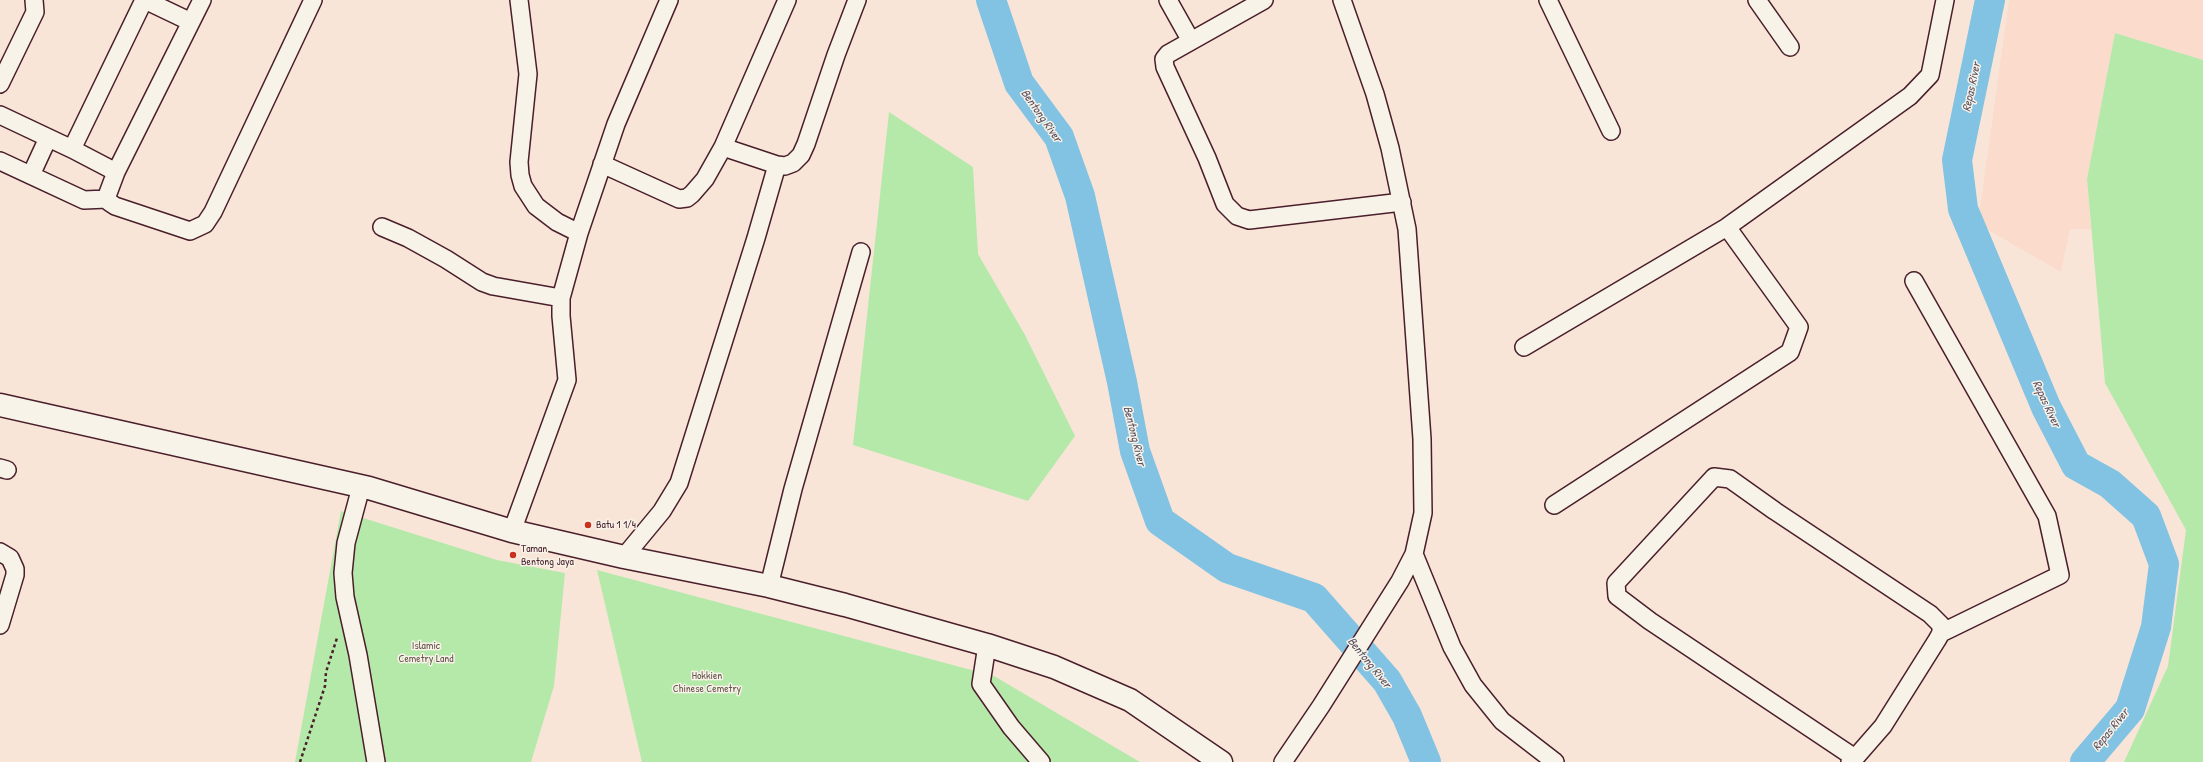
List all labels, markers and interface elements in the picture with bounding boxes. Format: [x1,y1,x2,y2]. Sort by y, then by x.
water label: Repas River [1960,61,1984,113]
water label: Bentong River [1018,87,1064,145]
water label: Repas River [2029,378,2063,430]
water label: Bentong River [1120,405,1148,467]
place label: Batu 1 1/4 [596,518,636,532]
marker: Batu 1 1/4 [583,520,593,530]
place label: Taman Bentong Jaya [521,542,574,568]
marker: Taman Bentong Jaya [508,550,518,560]
water label: Bentong River [1344,635,1394,691]
park label: Islamic Cemetry Land [398,639,454,665]
park label: Hokkien Chinese Cemetry [673,669,741,695]
water label: Repas River [2090,706,2132,754]

